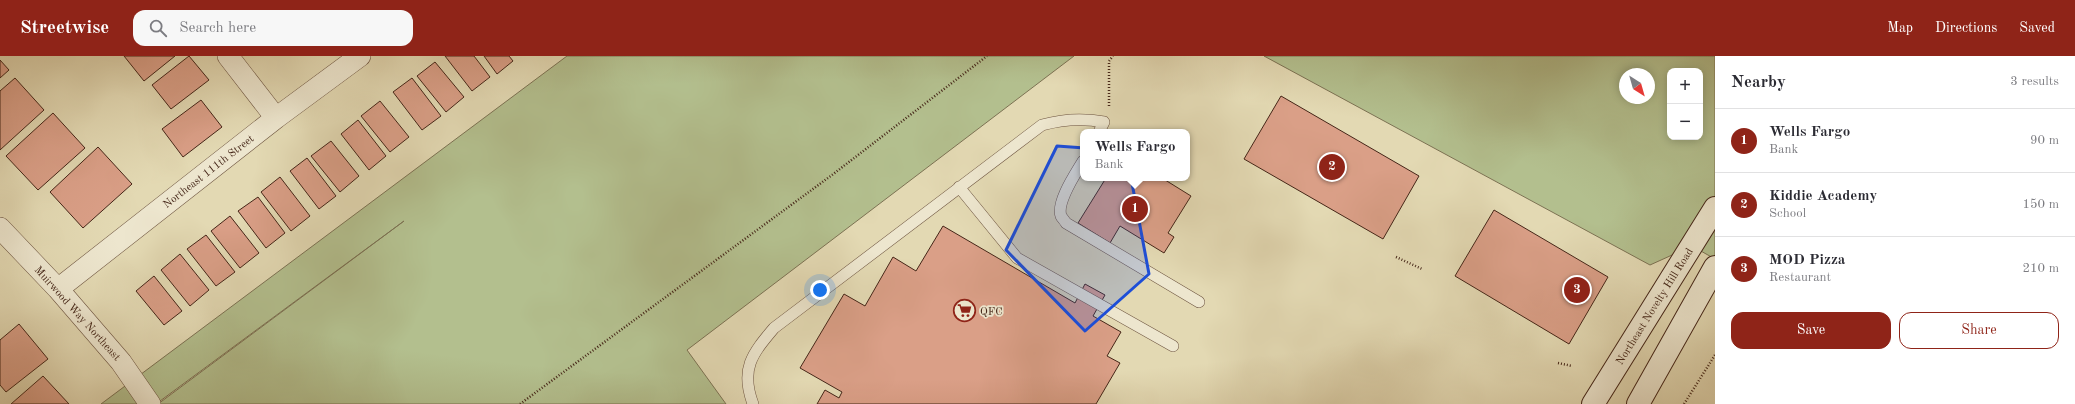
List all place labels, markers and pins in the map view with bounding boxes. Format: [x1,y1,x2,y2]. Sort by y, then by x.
pin: 2 [1319,152,1345,182]
pin: 1 [1122,194,1148,224]
pin: 3 [1564,275,1590,305]
supermarket icon: QFC [952,298,978,324]
place label: QFC [980,307,1003,318]

